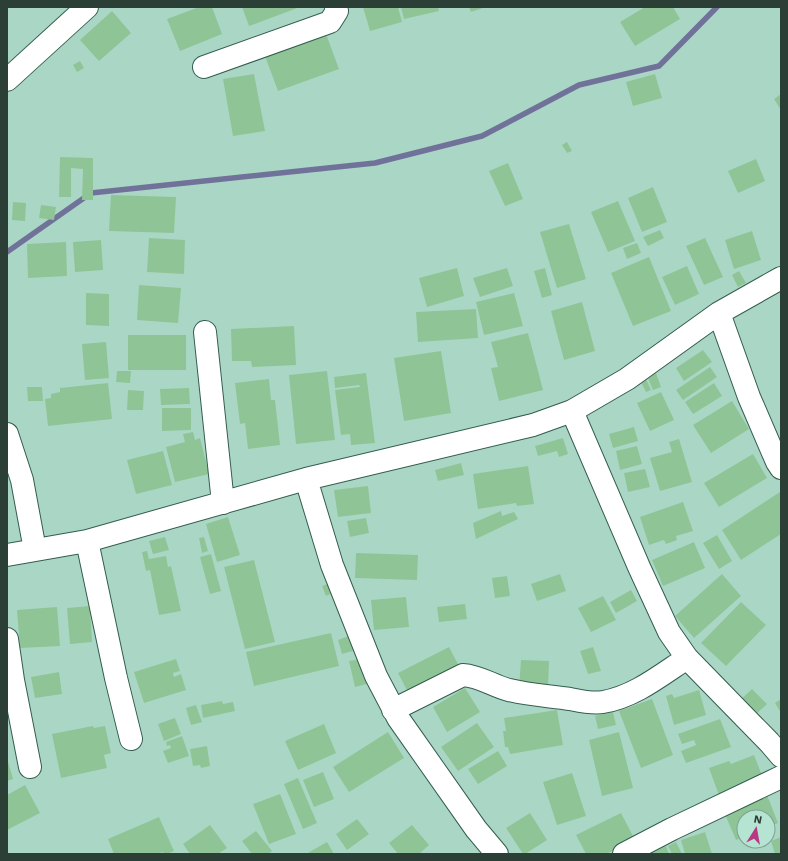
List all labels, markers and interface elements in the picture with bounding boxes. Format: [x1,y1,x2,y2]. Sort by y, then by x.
north arrow [736,809,776,849]
text: N [753,813,763,827]

